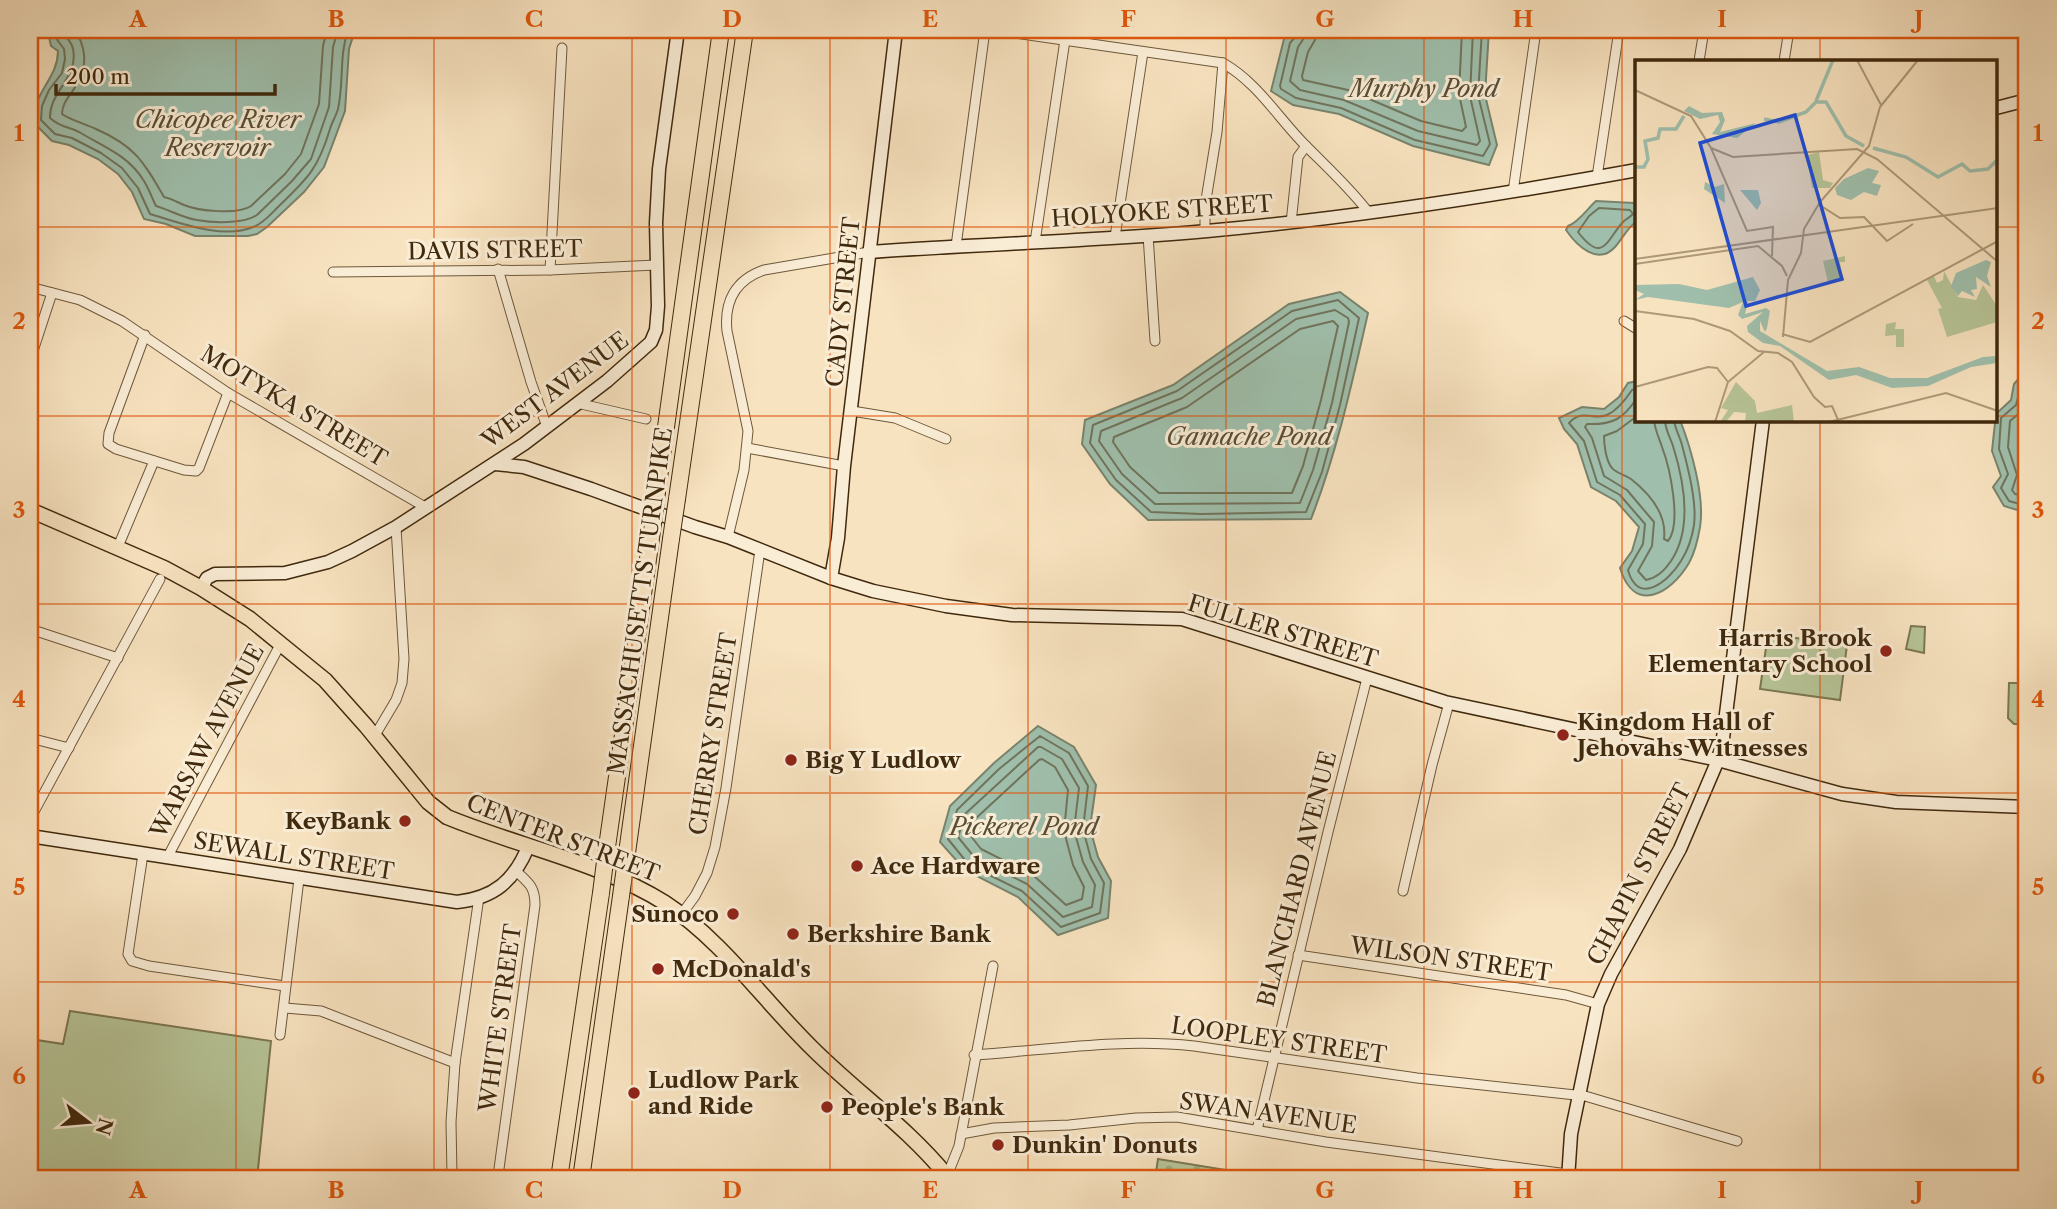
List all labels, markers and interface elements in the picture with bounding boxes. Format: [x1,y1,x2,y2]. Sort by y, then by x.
text: A [128,5,148,33]
text: B [327,5,345,33]
text: C [525,5,543,33]
text: D [722,5,742,33]
text: E [922,5,938,33]
text: F [1120,5,1136,33]
text: G [1315,5,1335,33]
text: H [1513,5,1534,33]
text: I [1717,5,1727,33]
text: J [1910,5,1924,33]
scale bar [56,52,275,96]
inset map [1635,60,1997,422]
text: 200 m [66,64,130,89]
water label: Murphy Pond [1346,74,1501,103]
water label: Chicopee River Reservoir [135,105,303,162]
text: 1 [14,119,25,147]
text: 1 [2033,119,2044,147]
street label: HOLYOKE STREET [1050,189,1275,233]
street label: CADY STREET [820,215,866,388]
street label: DAVIS STREET [407,234,584,266]
text: 2 [12,307,26,335]
text: 2 [2031,307,2045,335]
street label: WEST AVENUE [475,326,634,455]
street label: MOTYKA STREET [196,339,393,473]
water label: Gamache Pond [1166,422,1335,451]
street label: MASSACHUSETTS TURNPIKE [602,426,678,776]
text: 3 [13,496,26,524]
text: 3 [2032,496,2045,524]
street label: FULLER STREET [1185,589,1382,673]
place label: Harris Brook Elementary School [1648,624,1873,678]
street label: CHERRY STREET [683,630,743,837]
street label: WARSAW AVENUE [144,639,270,844]
marker: Harris Brook Elementary School [1878,643,1894,659]
text: 4 [12,685,26,713]
text: 4 [2031,685,2045,713]
place label: Kingdom Hall of Jehovahs Witnesses [1573,708,1808,762]
marker: Kingdom Hall of Jehovahs Witnesses [1555,727,1571,743]
place label: Big Y Ludlow [805,746,962,774]
street label: BLANCHARD AVENUE [1252,748,1342,1010]
marker: Big Y Ludlow [783,752,799,768]
street label: CHAPIN STREET [1581,778,1697,969]
street label: CENTER STREET [463,788,664,888]
place label: KeyBank [285,807,392,835]
water label: Pickerel Pond [948,812,1101,841]
marker: KeyBank [397,813,413,829]
street label: SEWALL STREET [192,826,397,886]
place label: Ace Hardware [870,852,1041,880]
marker: Ace Hardware [849,858,865,874]
text: 5 [13,873,25,901]
text: 5 [2032,873,2044,901]
place label: Sunoco [631,900,719,928]
marker: Sunoco [725,906,741,922]
place label: Berkshire Bank [807,920,992,948]
street label: WHITE STREET [473,921,527,1115]
marker: Berkshire Bank [785,926,801,942]
street label: WILSON STREET [1347,931,1554,987]
place label: McDonald's [672,955,811,983]
marker: McDonald's [650,961,666,977]
street label: LOOPLEY STREET [1169,1011,1389,1069]
text: 6 [12,1062,26,1090]
text: 6 [2031,1062,2045,1090]
place label: Ludlow Park and Ride [648,1066,799,1120]
marker: Ludlow Park and Ride [626,1085,642,1101]
north arrow [52,1086,122,1156]
street label: SWAN AVENUE [1178,1087,1358,1139]
place label: People's Bank [841,1093,1005,1121]
marker: People's Bank [819,1099,835,1115]
text: N [91,1115,117,1138]
place label: Dunkin' Donuts [1012,1131,1198,1159]
marker: Dunkin' Donuts [990,1137,1006,1153]
text: A [128,1176,148,1204]
text: B [327,1176,345,1204]
text: C [525,1176,543,1204]
text: D [722,1176,742,1204]
text: E [922,1176,938,1204]
text: F [1120,1176,1136,1204]
text: G [1315,1176,1335,1204]
text: H [1513,1176,1534,1204]
text: I [1717,1176,1727,1204]
text: J [1910,1176,1924,1204]

